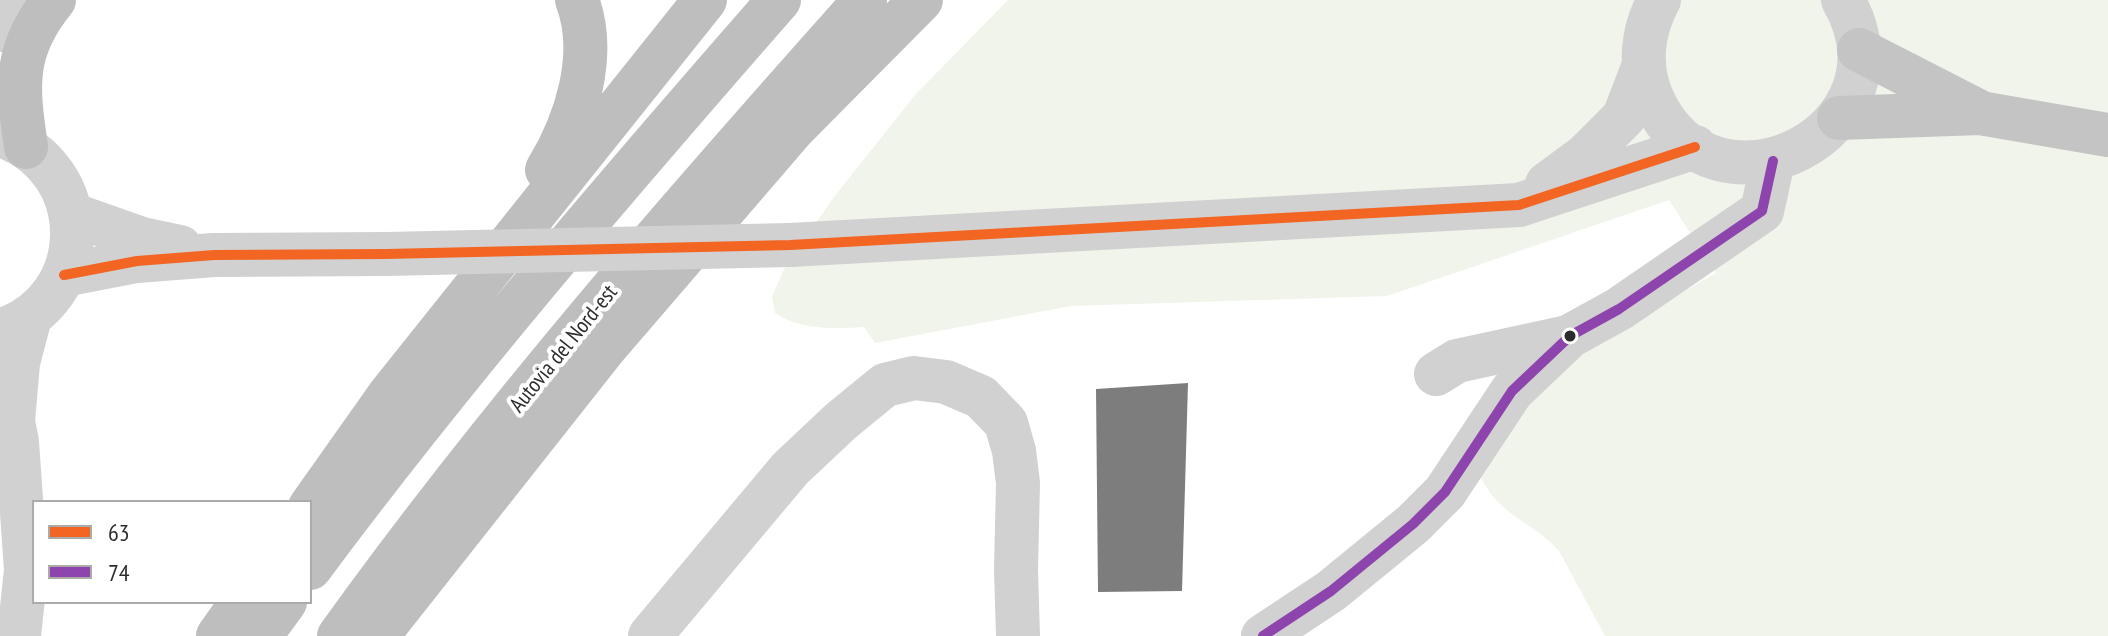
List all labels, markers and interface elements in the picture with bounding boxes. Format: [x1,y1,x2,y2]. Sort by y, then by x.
street label: Autovia del Nord-est [505,280,623,418]
unlabelled marker [1562,328,1578,344]
legend [32,500,312,604]
text: 63 [108,517,130,548]
text: 74 [108,557,130,588]

